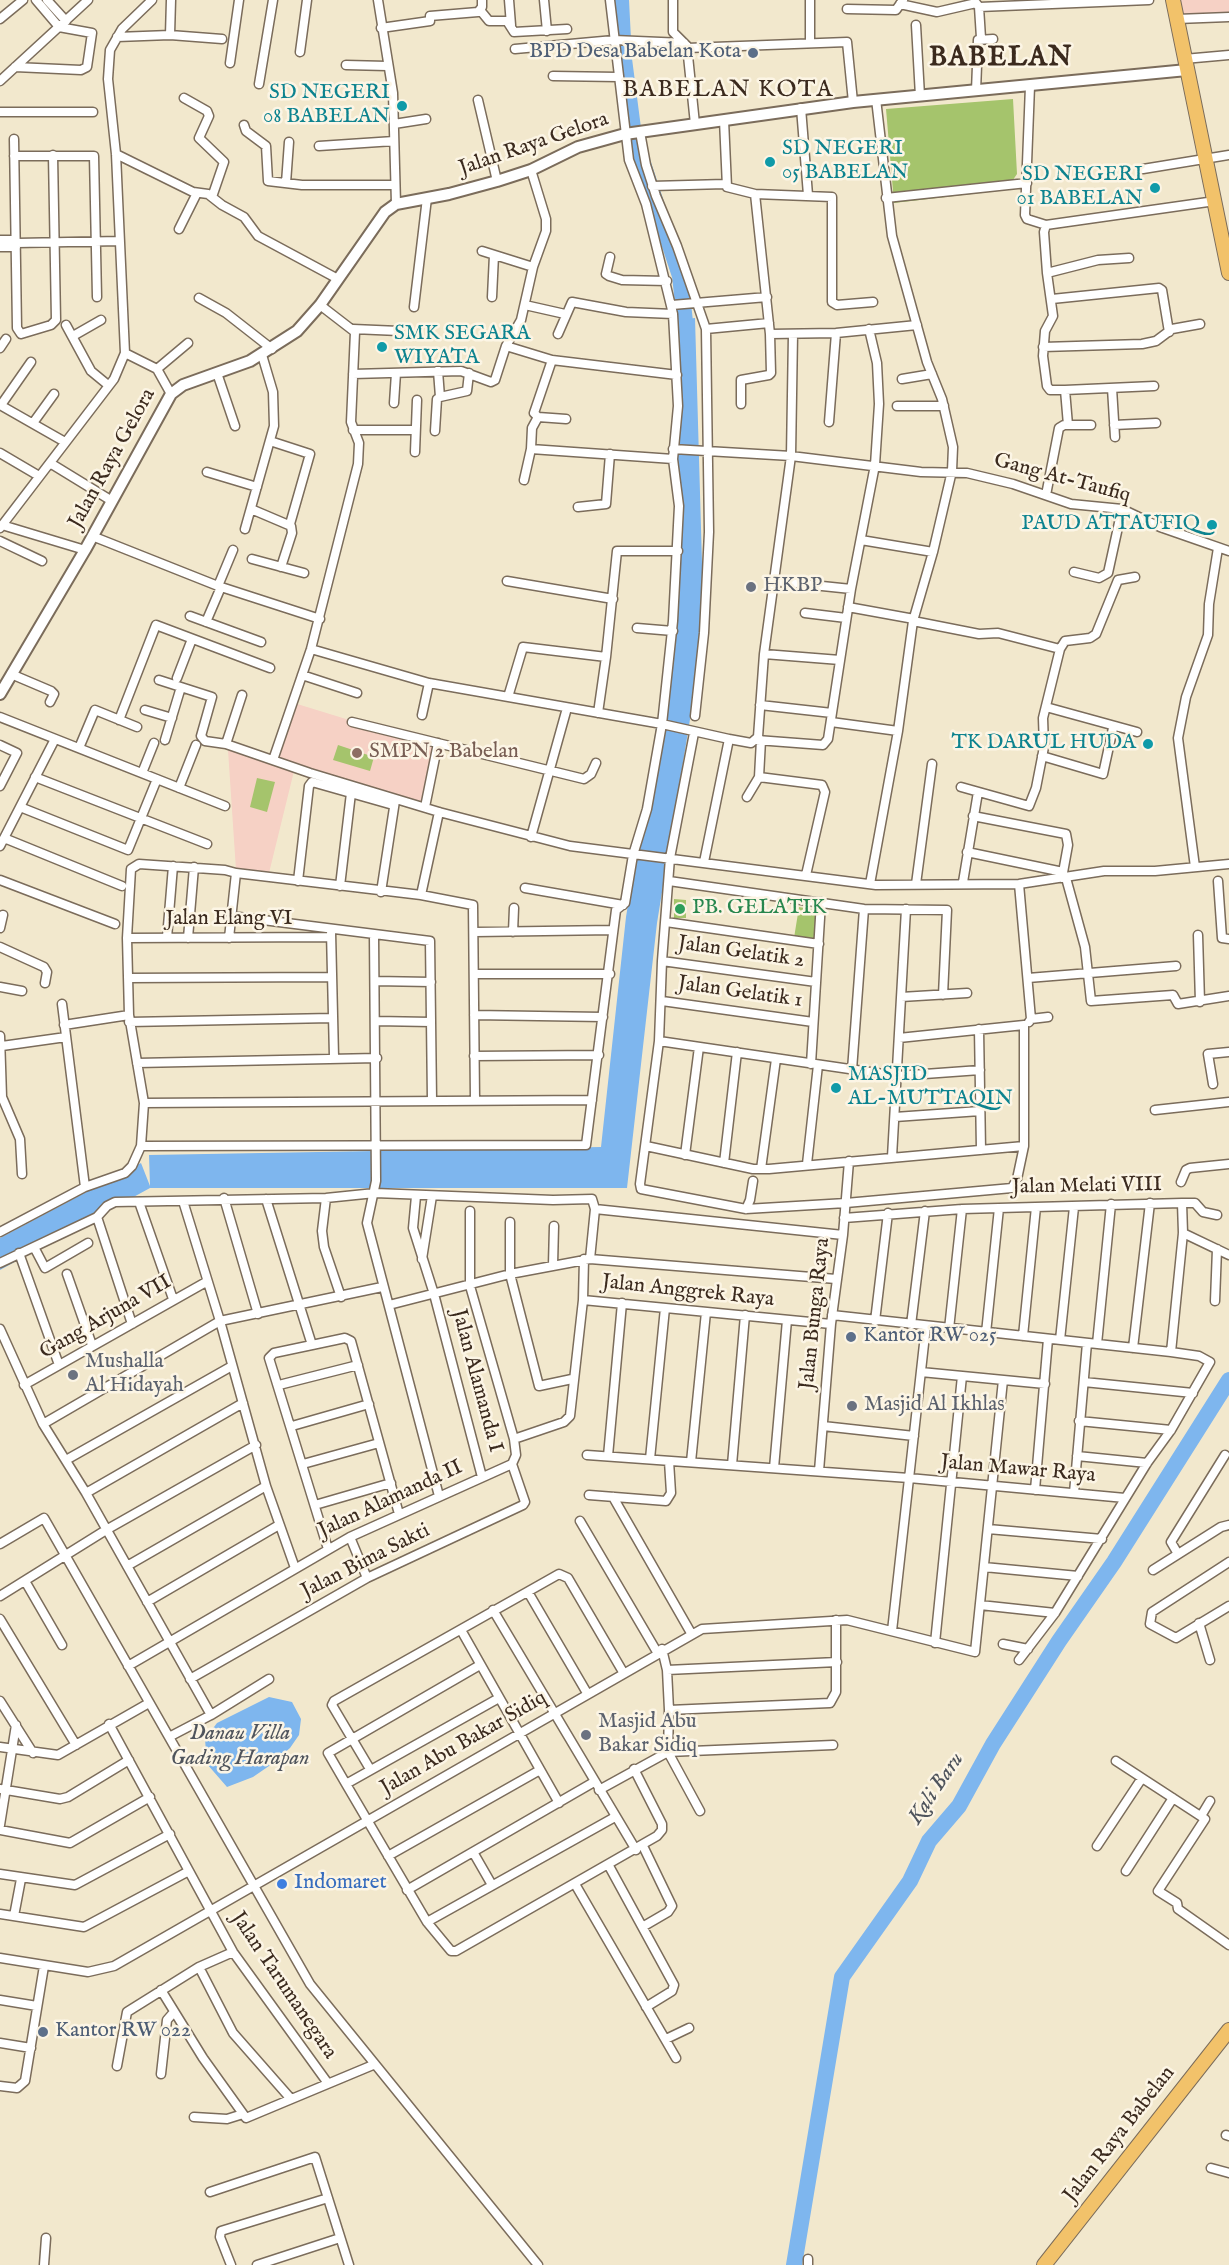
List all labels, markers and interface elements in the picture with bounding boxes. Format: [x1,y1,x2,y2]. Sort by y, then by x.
place label: BPD Desa Babelan Kota [529,40,741,66]
district label: BABELAN [929,43,1073,75]
marker: BPD Desa Babelan Kota [746,46,760,60]
district label: BABELAN KOTA [622,77,834,105]
place label: SD NEGERI 08 BABELAN [263,81,390,131]
marker: SD NEGERI 08 BABELAN [395,99,409,113]
street label: Jalan Raya Gelora [456,108,612,182]
place label: SD NEGERI 05 BABELAN [782,137,908,187]
marker: SD NEGERI 05 BABELAN [763,155,777,169]
place label: SD NEGERI 01 BABELAN [1017,163,1143,213]
marker: SD NEGERI 01 BABELAN [1148,181,1162,195]
place label: SMK SEGARA WIYATA [394,322,530,372]
marker: SMK SEGARA WIYATA [375,340,389,354]
street label: Jalan Raya Gelora [64,385,162,533]
street label: Gang At-Taufiq [991,449,1133,509]
place label: PAUD ATTAUFIQ [1021,512,1200,538]
marker: PAUD ATTAUFIQ [1205,518,1219,532]
place label: HKBP [763,574,822,600]
marker: HKBP [744,580,758,594]
place label: TK DARUL HUDA [951,731,1136,757]
marker: TK DARUL HUDA [1141,737,1155,751]
place label: SMPN 2 Babelan [369,740,519,766]
marker: SMPN 2 Babelan [350,746,364,760]
place label: PB. GELATIK [692,896,826,922]
marker: PB. GELATIK [673,902,687,916]
street label: Jalan Elang VI [166,907,292,933]
street label: Jalan Gelatik 2 [676,932,806,974]
street label: Jalan Gelatik 1 [676,972,804,1014]
place label: MASJID AL-MUTTAQIN [848,1063,1013,1113]
marker: MASJID AL-MUTTAQIN [829,1081,843,1095]
street label: Jalan Melati VIII [1012,1173,1162,1201]
street label: Jalan Bunga Raya [795,1237,837,1391]
street label: Gang Arjuna VII [36,1270,176,1366]
street label: Jalan Anggrek Raya [601,1270,775,1314]
street label: Jalan Alamanda I [445,1307,507,1455]
place label: Kantor RW 025 [863,1324,997,1350]
marker: Kantor RW 025 [844,1330,858,1344]
place label: Mushalla Al Hidayah [85,1350,184,1400]
marker: Mushalla Al Hidayah [66,1368,80,1382]
place label: Masjid Al Ikhlas [864,1393,1005,1419]
marker: Masjid Al Ikhlas [845,1399,859,1413]
street label: Jalan Mawar Raya [940,1451,1096,1489]
street label: Jalan Alamanda II [315,1456,467,1544]
street label: Jalan Bima Sakti [297,1519,435,1605]
street label: Jalan Abu Bakar Sidiq [376,1686,552,1802]
place label: Masjid Abu Bakar Sidiq [598,1710,697,1760]
water label: Danau Villa Gading Harapan [170,1721,310,1772]
marker: Masjid Abu Bakar Sidiq [579,1728,593,1742]
water label: Kali Baru [903,1748,971,1830]
place label: Indomaret [294,1871,387,1897]
marker: Indomaret [275,1877,289,1891]
street label: Jalan Tarumanegara [224,1907,342,2065]
place label: Kantor RW 022 [55,2019,191,2045]
marker: Kantor RW 022 [36,2025,50,2039]
street label: Jalan Raya Babelan [1059,2062,1181,2208]

